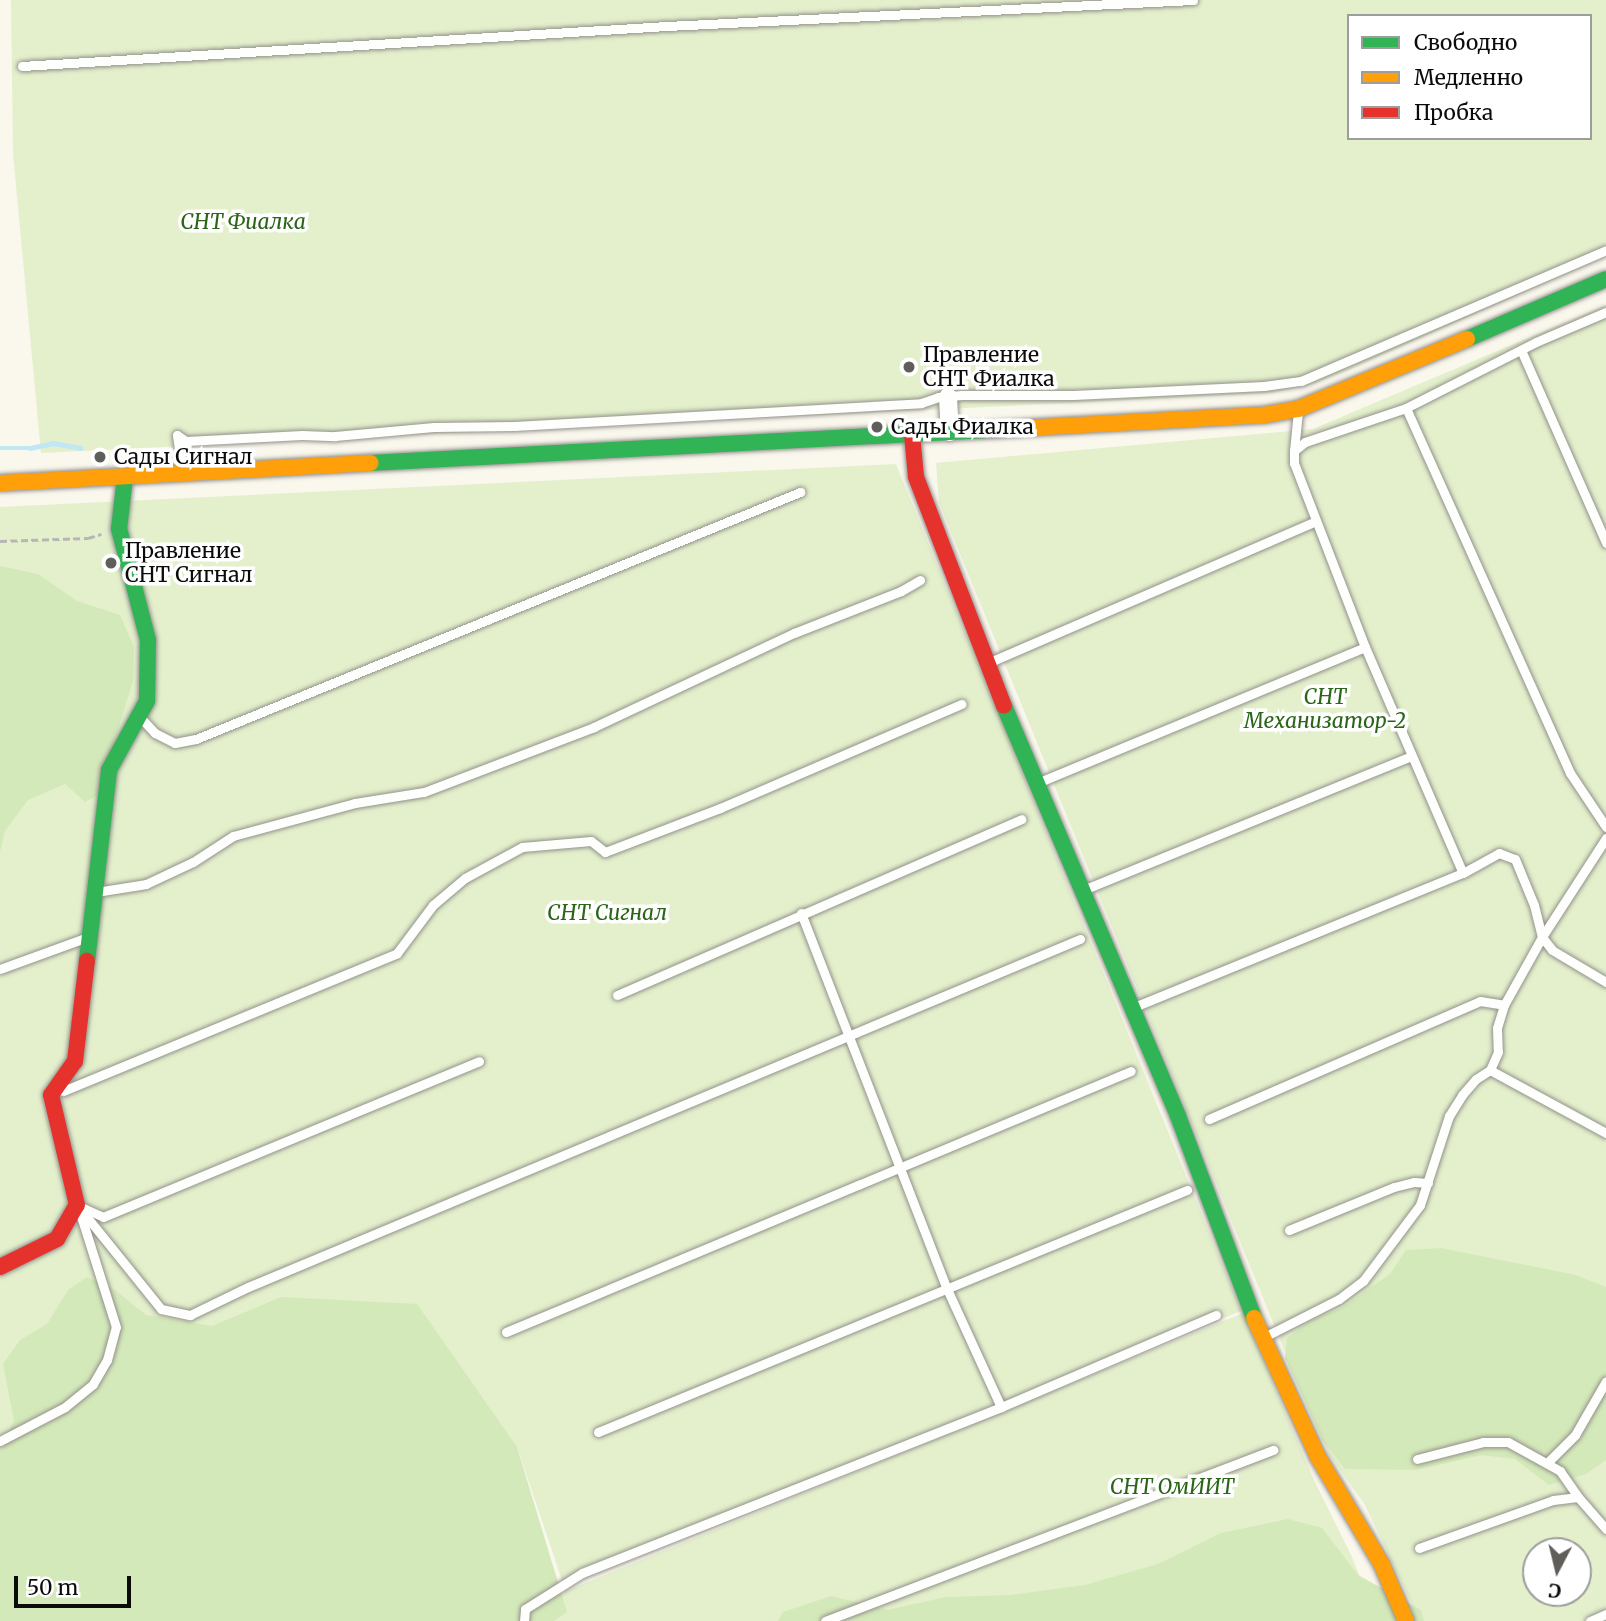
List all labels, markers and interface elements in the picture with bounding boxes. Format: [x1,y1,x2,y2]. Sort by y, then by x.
legend [1347,14,1592,140]
text: Свободно [1414,29,1517,56]
text: Медленно [1414,64,1523,91]
text: Пробка [1414,99,1493,126]
park label: СНТ Фиалка [180,209,306,235]
place label: Правление СНТ Фиалка [923,342,1055,392]
marker: Правление СНТ Фиалка [901,359,917,375]
place label: Сады Фиалка [891,414,1034,440]
marker: Сады Фиалка [869,419,885,435]
place label: Сады Сигнал [114,444,252,470]
marker: Сады Сигнал [92,449,108,465]
place label: Правление СНТ Сигнал [125,538,252,588]
marker: Правление СНТ Сигнал [103,555,119,571]
park label: СНТ Механизатор-2 [1244,684,1406,734]
park label: СНТ Сигнал [547,900,667,926]
park label: СНТ ОмИИТ [1110,1474,1234,1500]
north arrow [1522,1537,1592,1607]
scale bar [18,1562,135,1606]
text: 50 m [27,1574,78,1601]
text: С [1547,1578,1562,1604]

